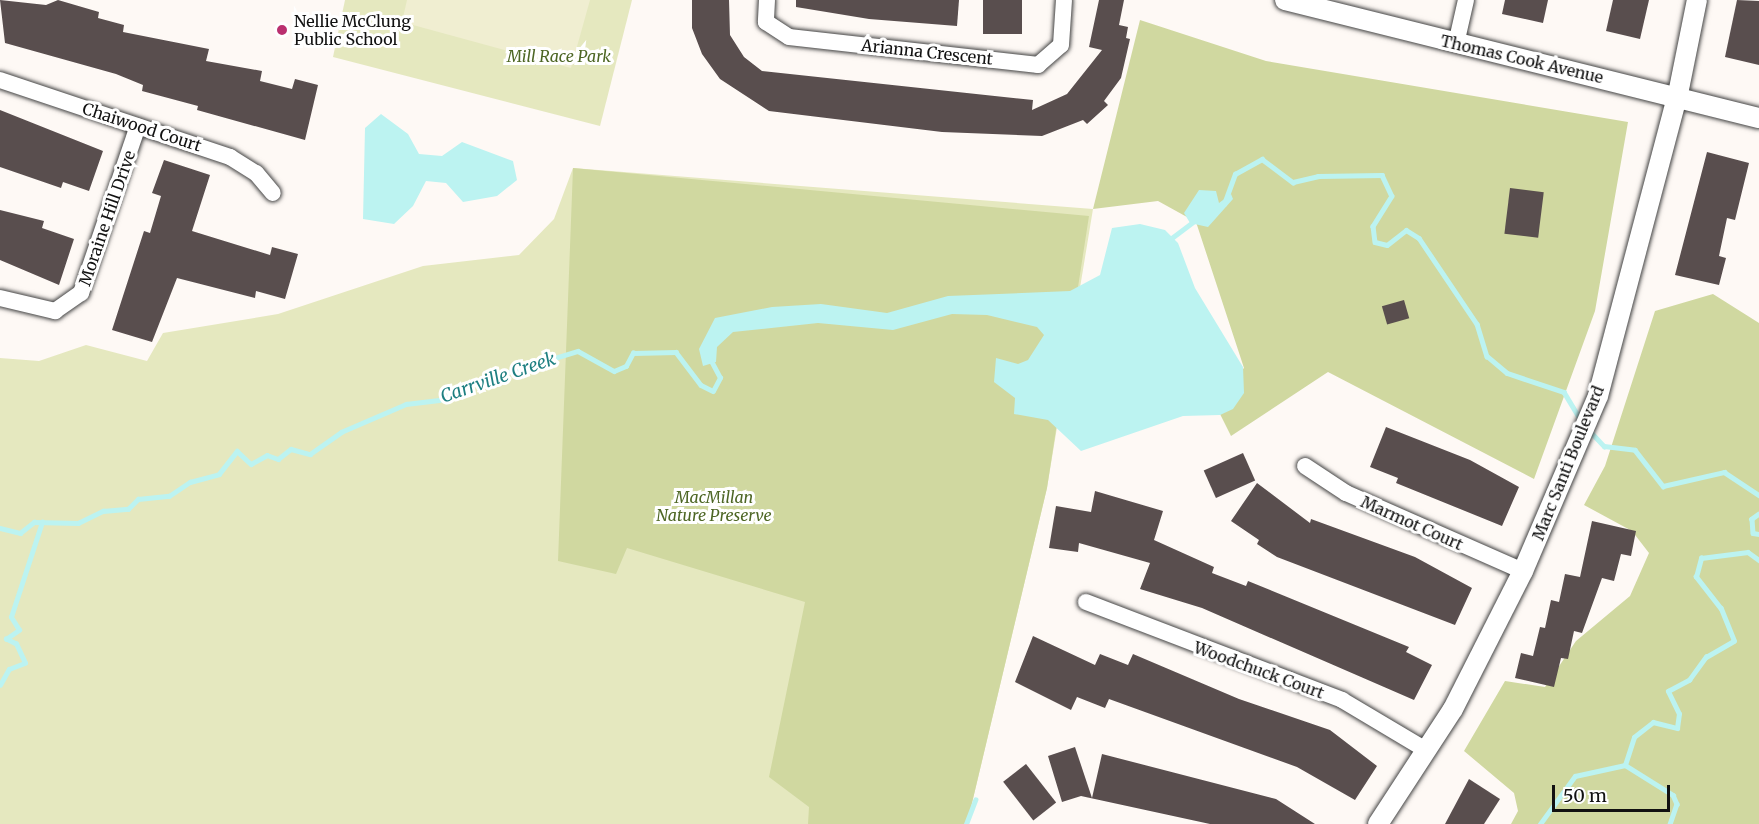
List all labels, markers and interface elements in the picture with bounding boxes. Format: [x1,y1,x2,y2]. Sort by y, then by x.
place label: Nellie McClung Public School [294,11,411,49]
marker: Nellie McClung Public School [275,23,289,37]
street label: Thomas Cook Avenue [1439,31,1605,87]
street label: Arianna Crescent [860,36,994,68]
park label: Mill Race Park [507,46,611,66]
street label: Chaiwood Court [80,99,204,155]
street label: Moraine Hill Drive [75,148,139,288]
water label: Carrville Creek [438,348,558,408]
street label: Marc Santi Boulevard [1528,383,1608,543]
park label: MacMillan Nature Preserve [656,487,772,525]
street label: Marmot Court [1358,492,1466,554]
street label: Woodchuck Court [1191,638,1327,702]
scale bar [1555,773,1674,811]
text: 50 m [1563,784,1607,807]

